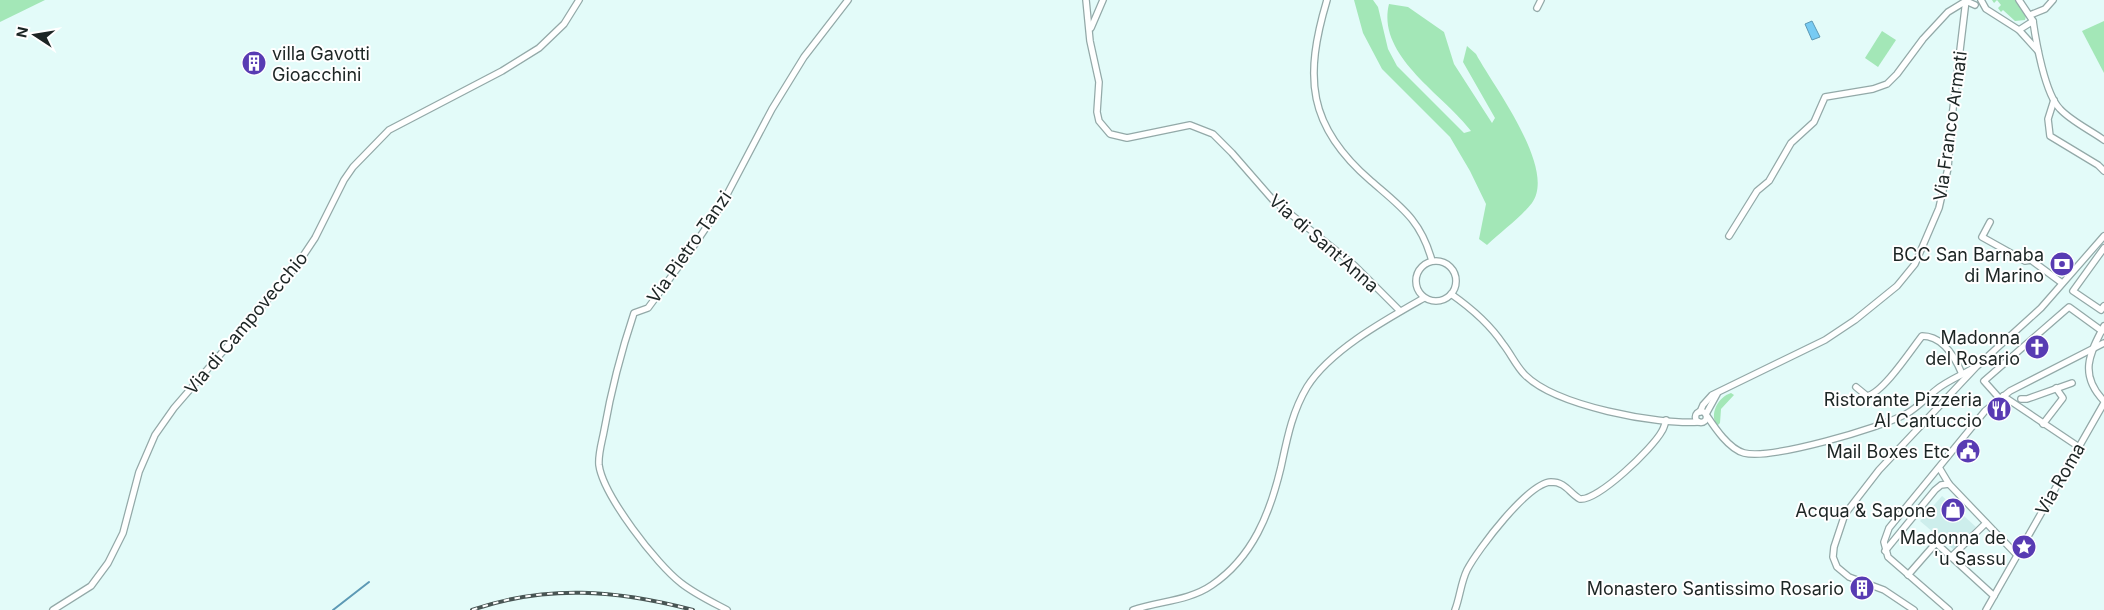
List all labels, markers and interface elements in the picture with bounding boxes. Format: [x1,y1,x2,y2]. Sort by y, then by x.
north arrow [10,10,60,60]
text: N [12,25,31,39]
place label: villa Gavotti Gioacchini [272,43,370,85]
building icon: villa Gavotti Gioacchini [241,50,267,76]
street label: Via Franco Armati [1929,50,1971,202]
street label: Via Pietro Tanzi [643,187,735,307]
street label: Via di Sant'Anna [1265,190,1383,296]
place label: BCC San Barnaba di Marino [1893,244,2044,286]
street label: Via di Campovecchio [180,247,312,399]
bank icon: BCC San Barnaba di Marino [2049,251,2075,277]
place label: Madonna del Rosario [1925,327,2020,369]
church icon: Madonna del Rosario [2024,334,2050,360]
place label: Ristorante Pizzeria Al Cantuccio [1824,389,1982,431]
restaurant icon: Ristorante Pizzeria Al Cantuccio [1986,396,2012,422]
public building icon: Mail Boxes Etc [1955,438,1981,464]
street label: Via Roma [2031,439,2089,519]
place label: Mail Boxes Etc [1826,441,1950,462]
shop icon: Acqua & Sapone [1940,497,1966,523]
place label: Acqua & Sapone [1795,500,1936,521]
place label: Madonna de 'u Sassu [1900,527,2006,569]
place icon: Madonna de 'u Sassu [2011,534,2037,560]
building icon: Monastero Santissimo Rosario [1849,575,1875,601]
place label: Monastero Santissimo Rosario [1587,578,1844,599]

